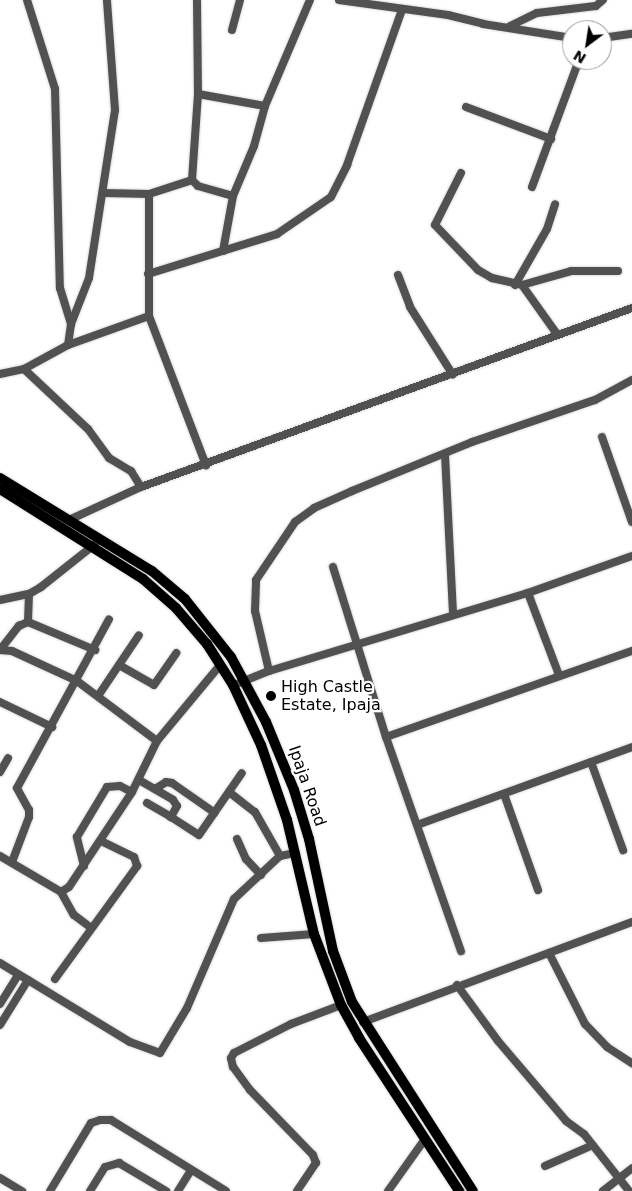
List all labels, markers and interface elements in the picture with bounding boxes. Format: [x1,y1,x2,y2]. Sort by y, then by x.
north arrow [562,20,612,70]
text: N [571,47,589,67]
place label: High Castle Estate, Ipaja [281,677,381,715]
marker: High Castle Estate, Ipaja [265,690,277,702]
street label: Ipaja Road [284,743,330,829]

